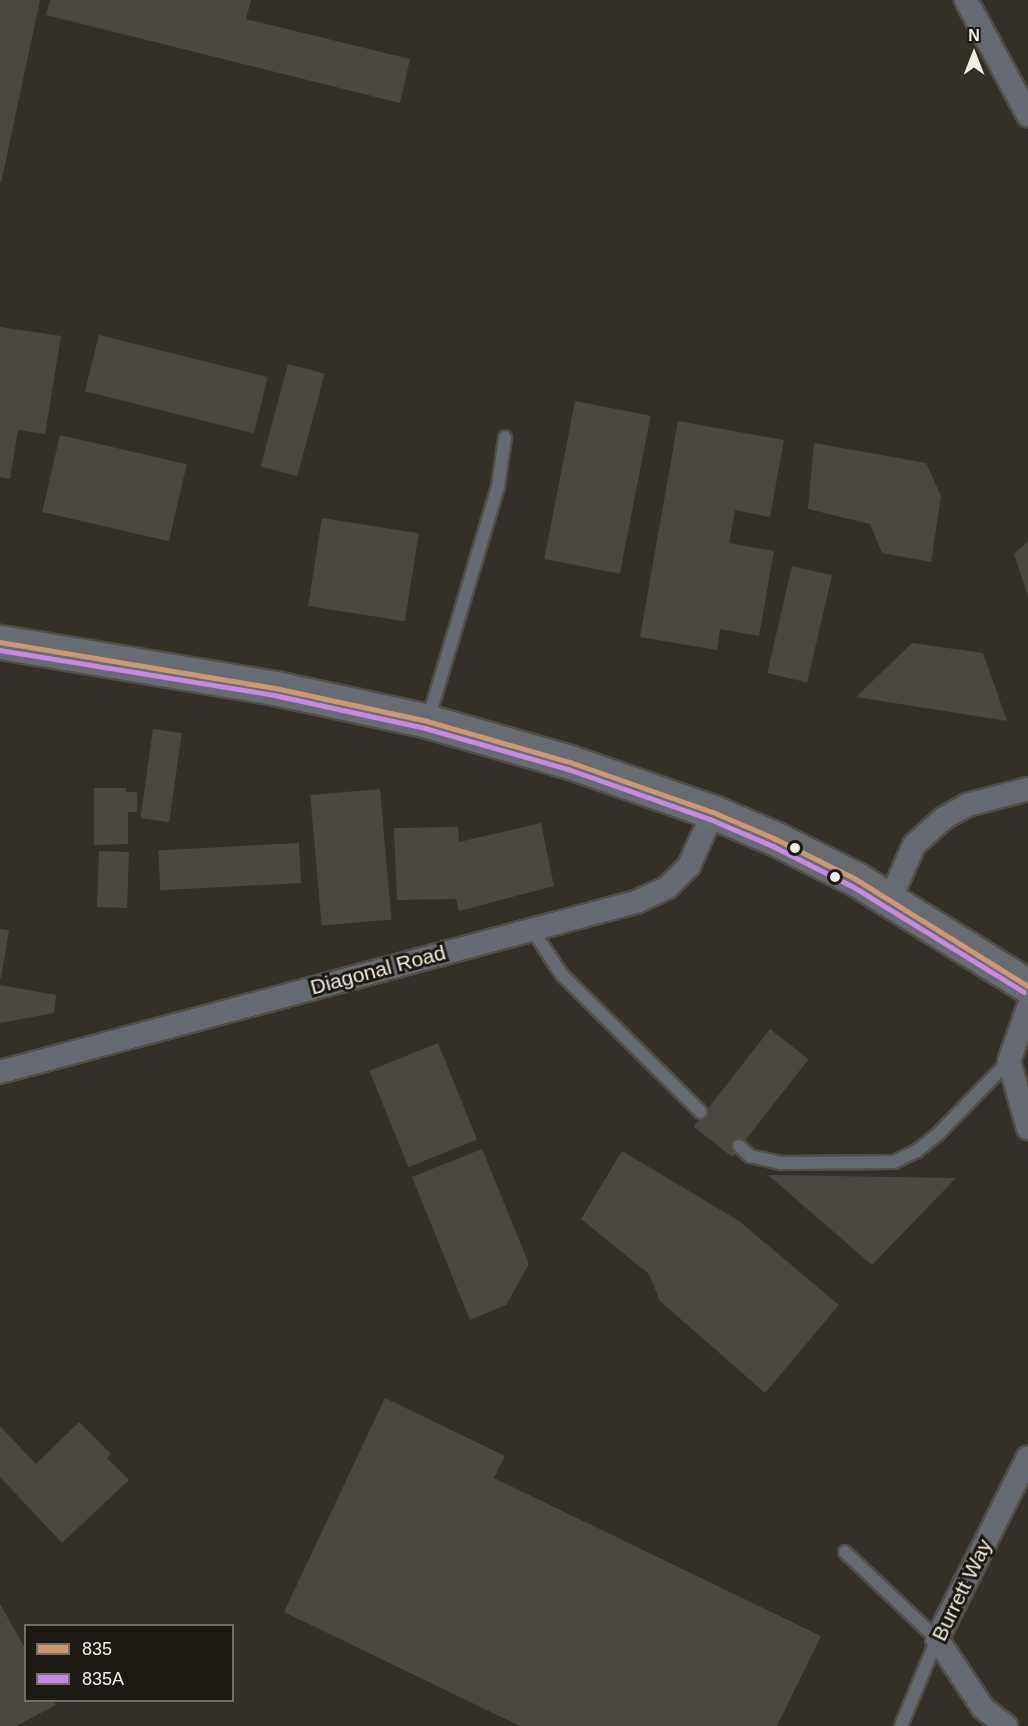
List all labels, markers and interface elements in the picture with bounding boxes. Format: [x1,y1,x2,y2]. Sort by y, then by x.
north arrow [944,24,1004,84]
text: N [968,27,980,44]
unlabelled marker [789,842,801,854]
unlabelled marker [829,871,841,883]
street label: Diagonal Road [308,940,448,1000]
street label: Burrett Way [927,1535,997,1645]
legend [24,1624,234,1702]
text: 835 [82,1639,112,1659]
text: 835A [82,1669,124,1689]

